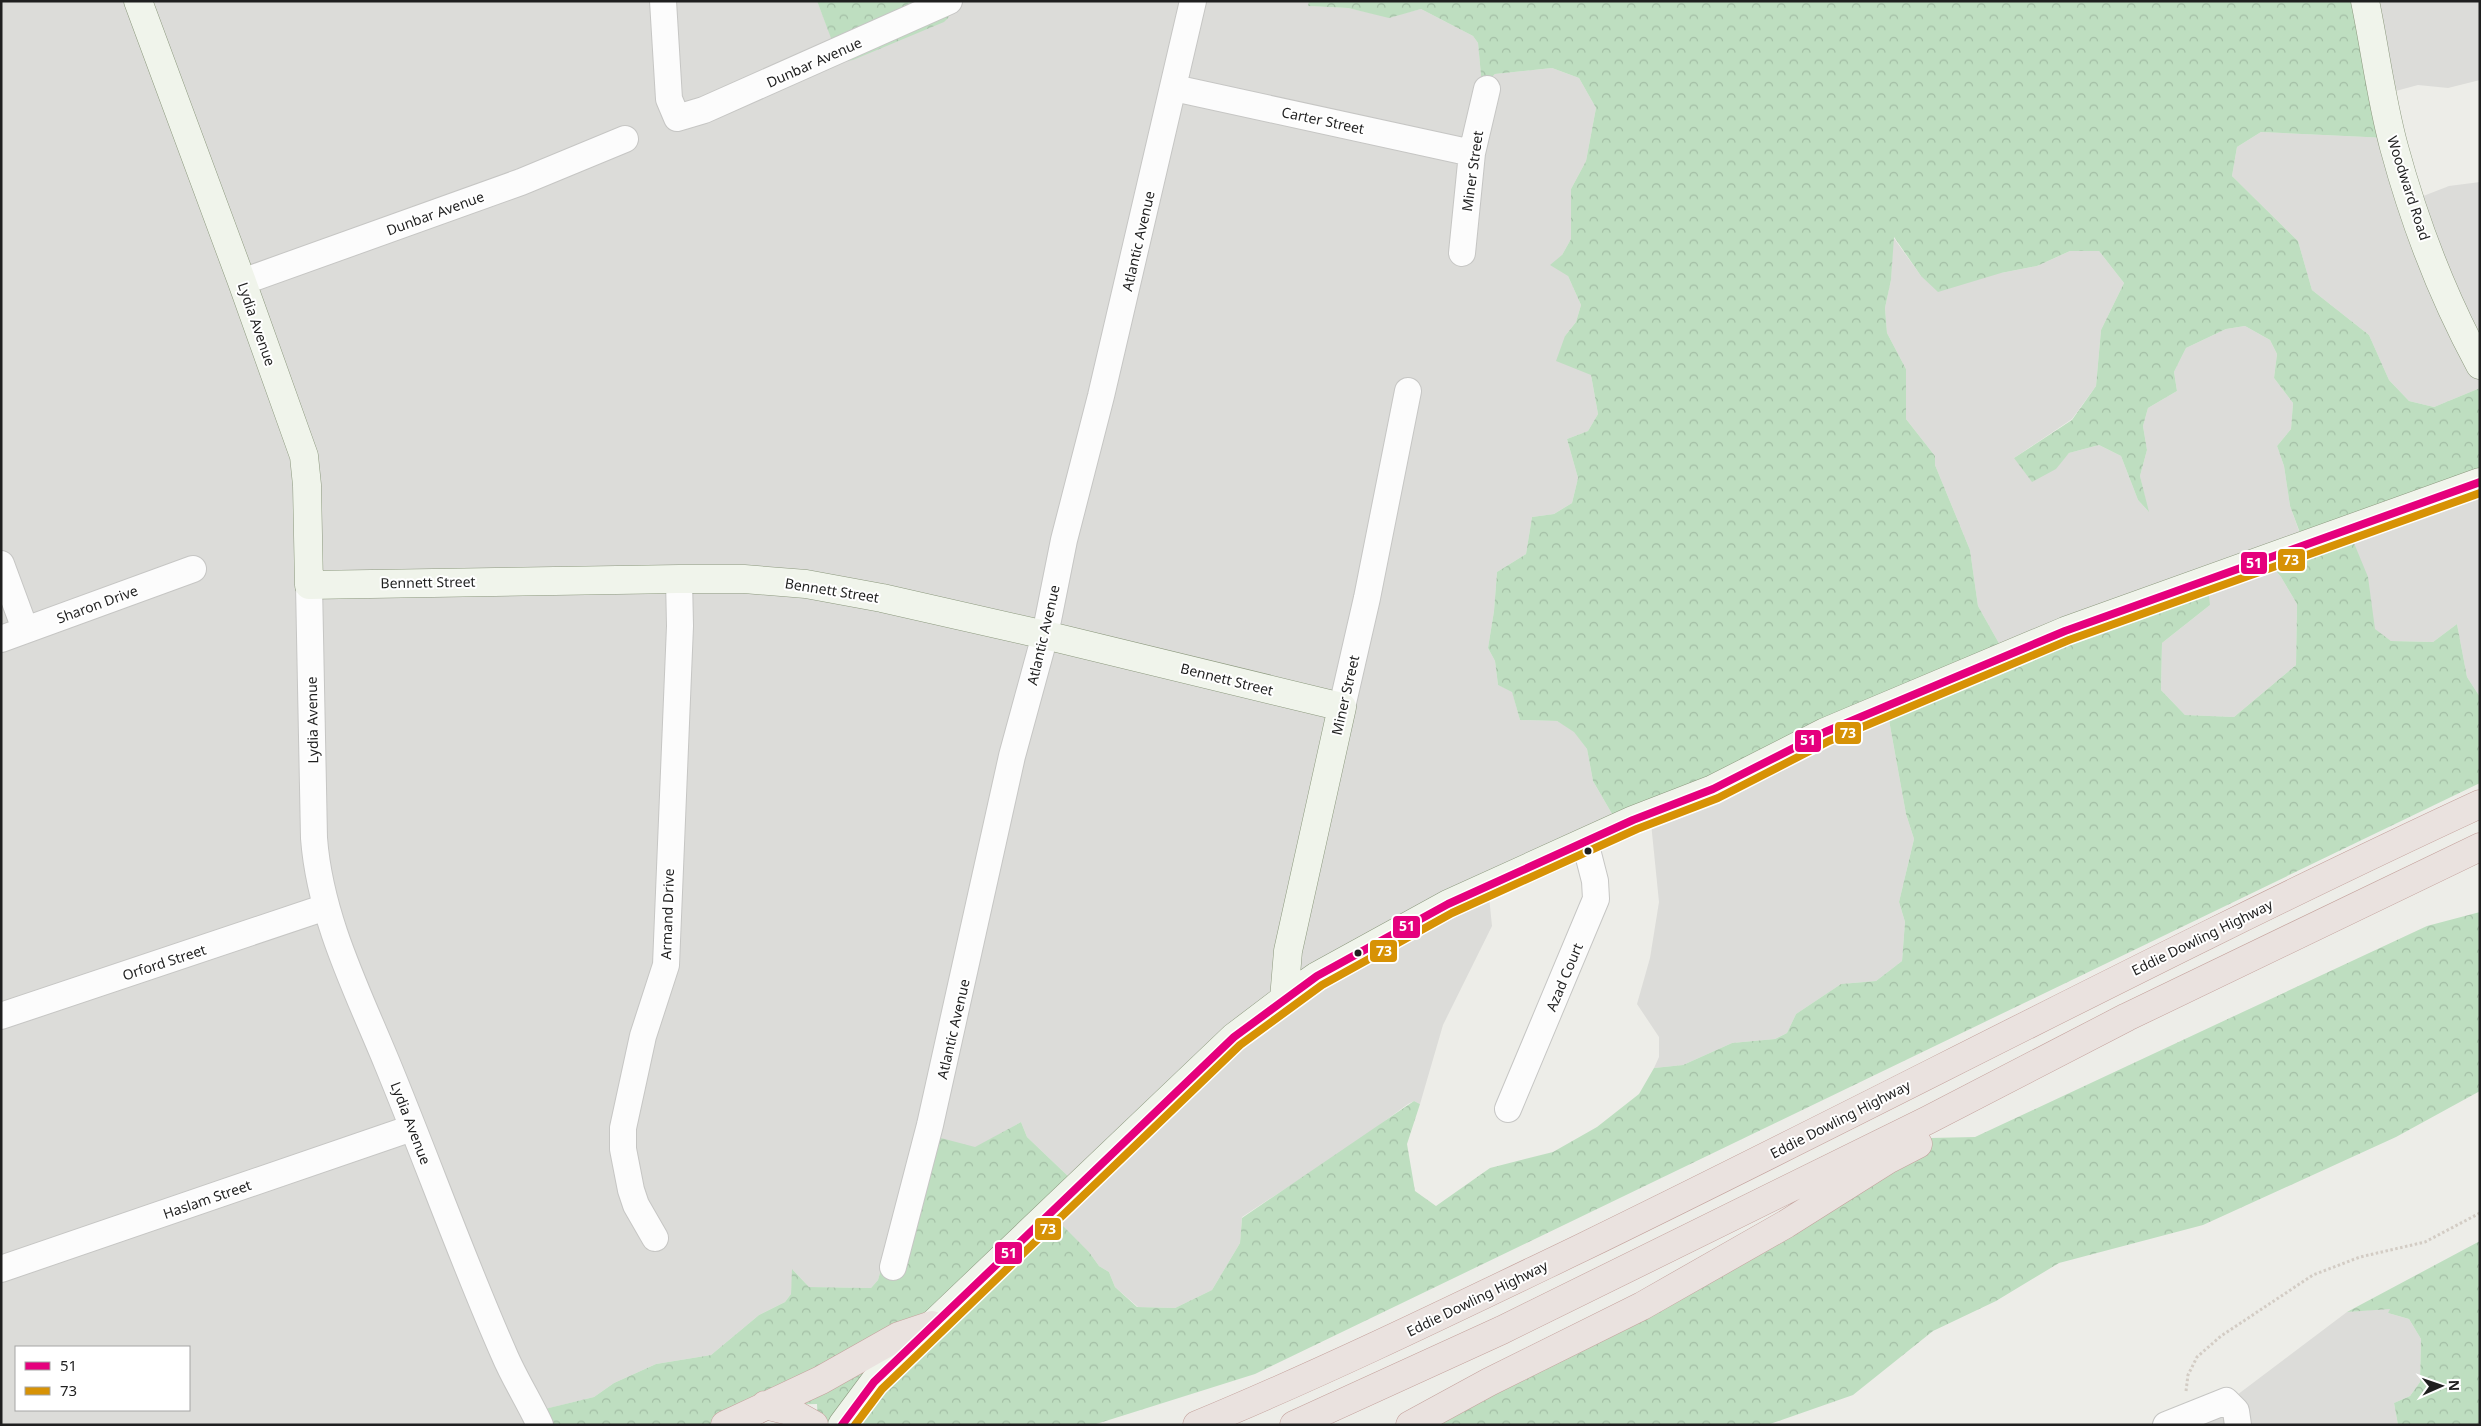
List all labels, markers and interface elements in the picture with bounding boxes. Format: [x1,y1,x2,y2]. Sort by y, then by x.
street label: Dunbar Avenue [763,32,865,92]
street label: Carter Street [1280,102,1366,138]
street label: Miner Street [1457,129,1487,213]
street label: Woodward Road [2383,133,2435,243]
street label: Dunbar Avenue [384,187,487,239]
street label: Atlantic Avenue [1117,189,1159,293]
street label: Lydia Avenue [234,280,280,368]
line badge: 73 [2277,548,2306,572]
text: 73 [2283,550,2299,569]
line badge: 51 [2240,551,2268,575]
text: 51 [2246,553,2262,572]
street label: Bennett Street [380,572,476,592]
street label: Bennett Street [784,573,880,607]
street label: Sharon Drive [54,580,140,627]
street label: Atlantic Avenue [1022,583,1064,687]
street label: Miner Street [1327,653,1363,737]
street label: Bennett Street [1179,658,1275,700]
street label: Lydia Avenue [302,676,322,764]
line badge: 73 [1834,721,1862,745]
text: 73 [1840,723,1856,742]
line badge: 51 [1794,729,1822,753]
text: 51 [1800,730,1816,749]
unlabelled marker [1583,846,1593,856]
street label: Armand Drive [656,868,678,960]
street label: Eddie Dowling Highway [2128,894,2277,979]
line badge: 51 [1392,915,1421,939]
text: 51 [1399,916,1415,935]
line badge: 73 [1369,939,1398,963]
street label: Orford Street [120,940,208,984]
street label: Azad Court [1541,940,1587,1014]
text: 73 [1376,941,1392,960]
unlabelled marker [1353,948,1363,958]
street label: Atlantic Avenue [932,977,974,1081]
street label: Eddie Dowling Highway [1767,1075,1914,1163]
street label: Lydia Avenue [386,1079,436,1167]
street label: Haslam Street [160,1175,254,1223]
line badge: 73 [1034,1217,1062,1241]
text: 73 [1040,1219,1056,1238]
line badge: 51 [994,1241,1023,1265]
text: 51 [1001,1243,1017,1262]
street label: Eddie Dowling Highway [1403,1255,1552,1340]
legend [15,1346,190,1411]
text: 51 [60,1355,77,1375]
north arrow [2416,1361,2466,1411]
text: 73 [60,1380,77,1400]
text: N [2445,1380,2464,1392]

